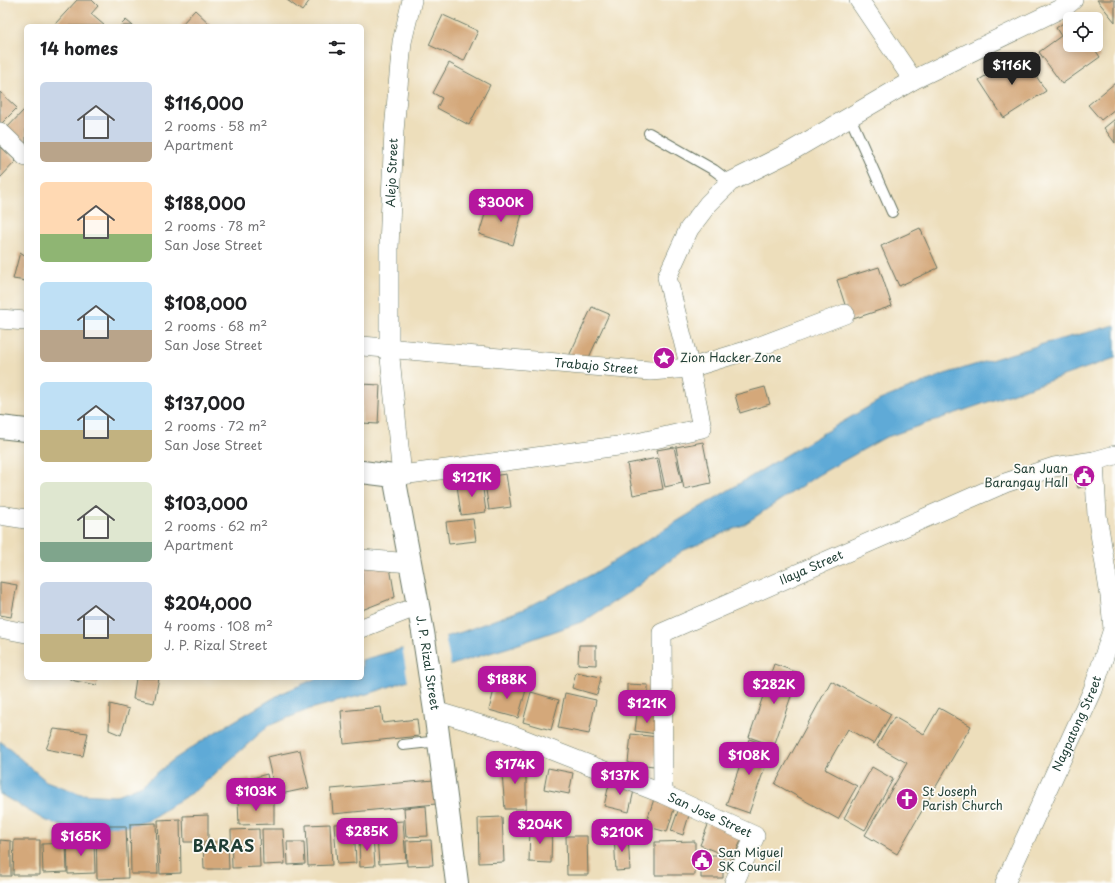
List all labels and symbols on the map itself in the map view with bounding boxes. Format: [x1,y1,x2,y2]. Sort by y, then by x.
pin: $116K [984,52,1040,86]
street label: Alejo Street [381,138,402,208]
pin: $300K [473,189,529,223]
place icon: Zion Hacker Zone [651,345,677,371]
place label: Zion Hacker Zone [680,348,782,366]
street label: Trabajo Street [554,353,639,378]
place label: San Juan Barangay Hall [984,459,1068,491]
public building icon: San Juan Barangay Hall [1071,463,1097,489]
pin: $121K [444,464,500,498]
street label: Ilaya Street [776,545,846,589]
street label: J. P. Rizal Street [412,614,445,711]
pin: $188K [479,666,535,700]
pin: $282K [746,671,802,705]
street label: Nagpatong Street [1047,673,1105,774]
pin: $121K [619,690,675,724]
pin: $108K [721,742,777,776]
pin: $174K [487,751,543,785]
pin: $137K [592,762,648,796]
pin: $103K [228,778,284,812]
place label: St Joseph Parish Church [922,782,1003,814]
church icon: St Joseph Parish Church [894,786,920,812]
street label: San Jose Street [665,787,755,841]
pin: $204K [512,811,568,845]
pin: $285K [339,818,395,852]
pin: $210K [594,819,650,853]
pin: $165K [53,823,109,857]
district label: BARAS [193,833,255,857]
place label: San Miguel SK Council [718,843,783,875]
public building icon: San Miguel SK Council [689,847,715,873]

